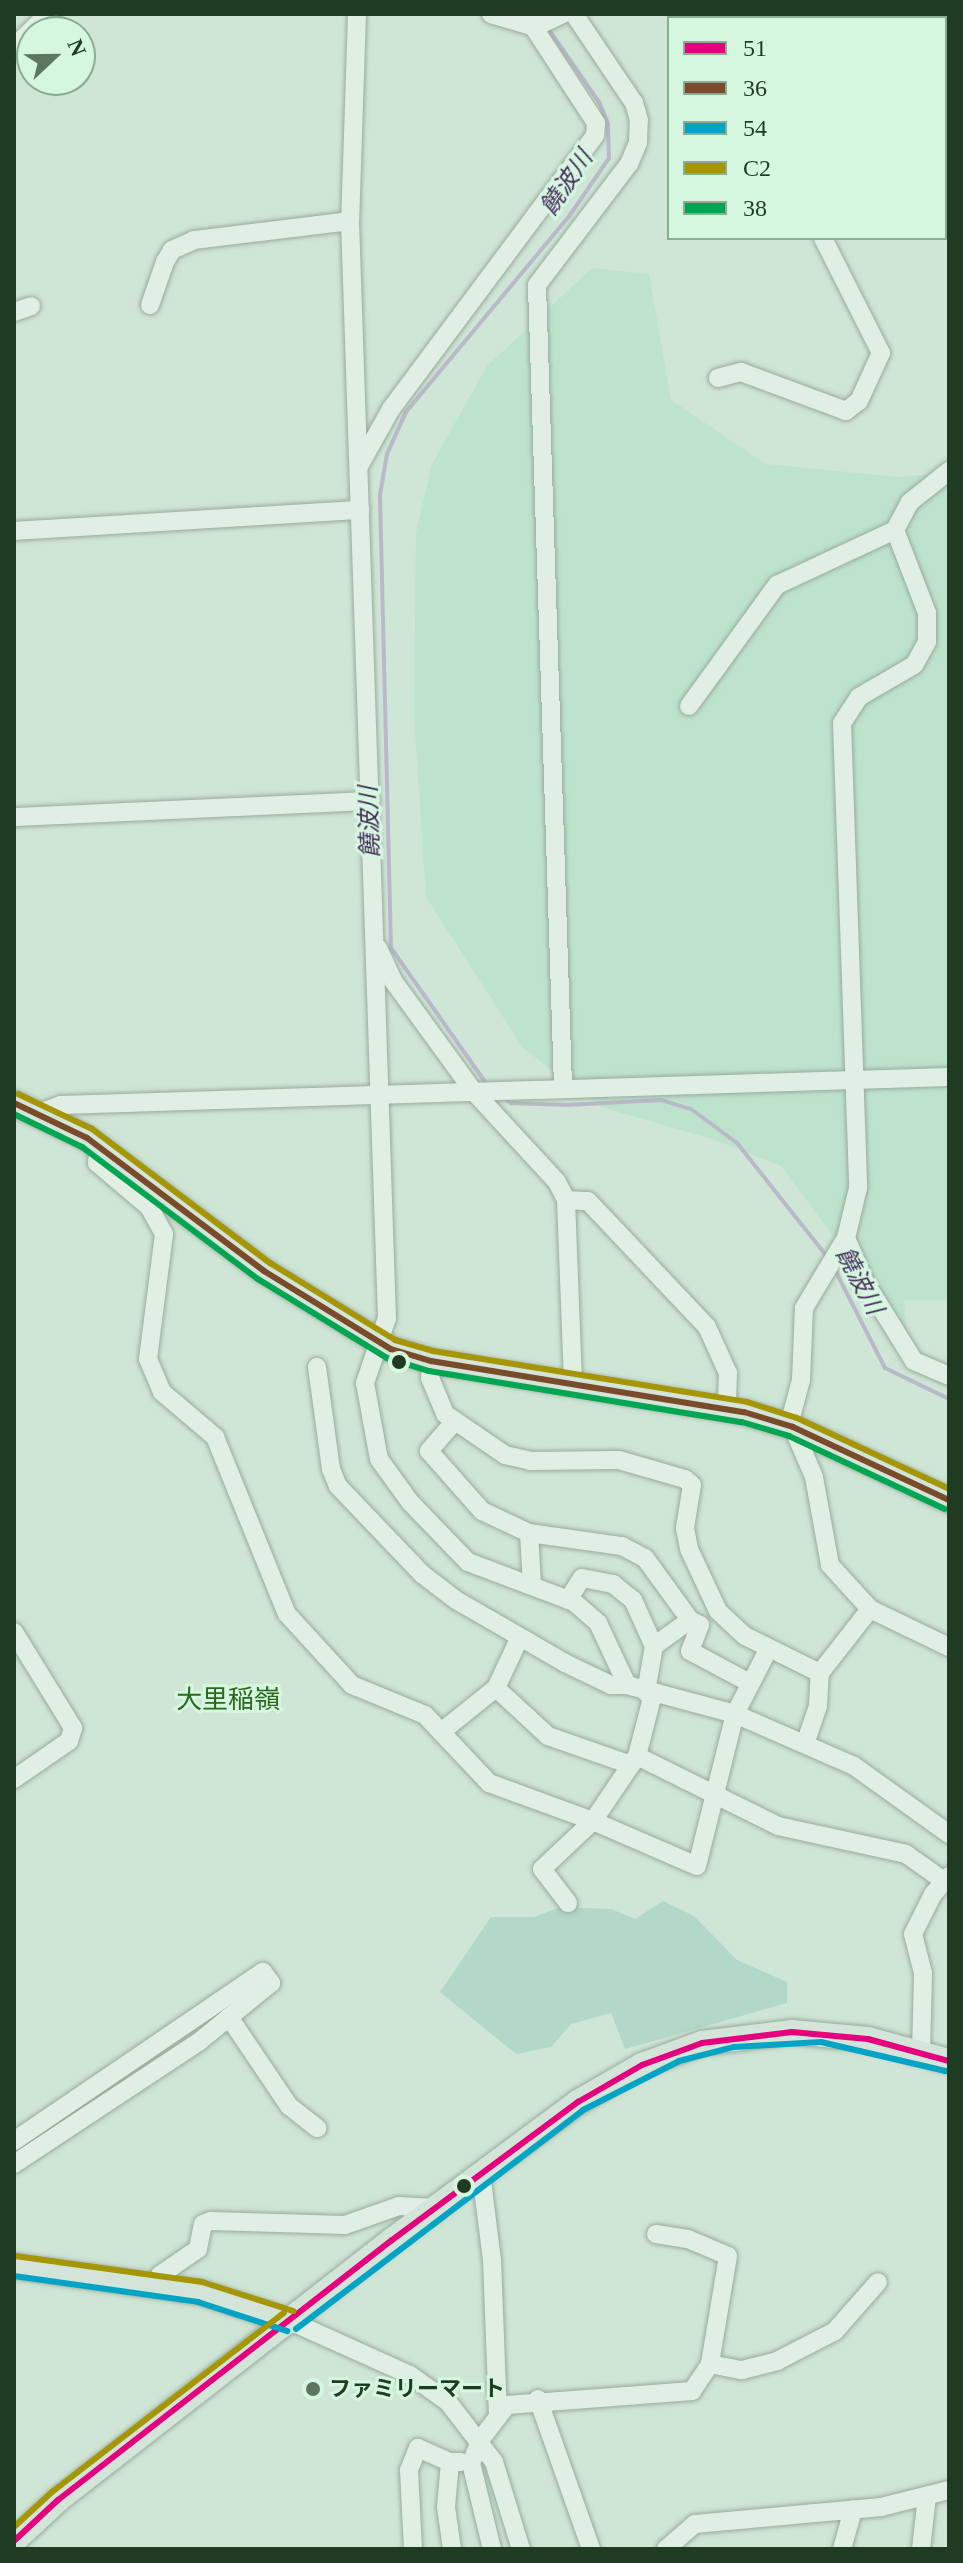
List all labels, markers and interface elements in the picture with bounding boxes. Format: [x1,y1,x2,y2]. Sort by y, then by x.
north arrow [16,16,96,96]
legend [667,16,947,240]
text: 51 [743,35,767,61]
text: N [62,36,91,60]
text: 36 [743,75,767,101]
text: 54 [743,115,767,141]
water label: 饒波川 [535,145,599,221]
text: C2 [743,155,771,181]
text: 38 [743,195,767,221]
water label: 饒波川 [354,786,386,858]
water label: 饒波川 [829,1242,889,1320]
unlabelled marker [391,1354,407,1370]
district label: 大里稲嶺 [176,1684,280,1716]
unlabelled marker [456,2178,472,2194]
place label: ファミリーマート [329,2376,505,2402]
marker: ファミリーマート [304,2380,322,2398]

